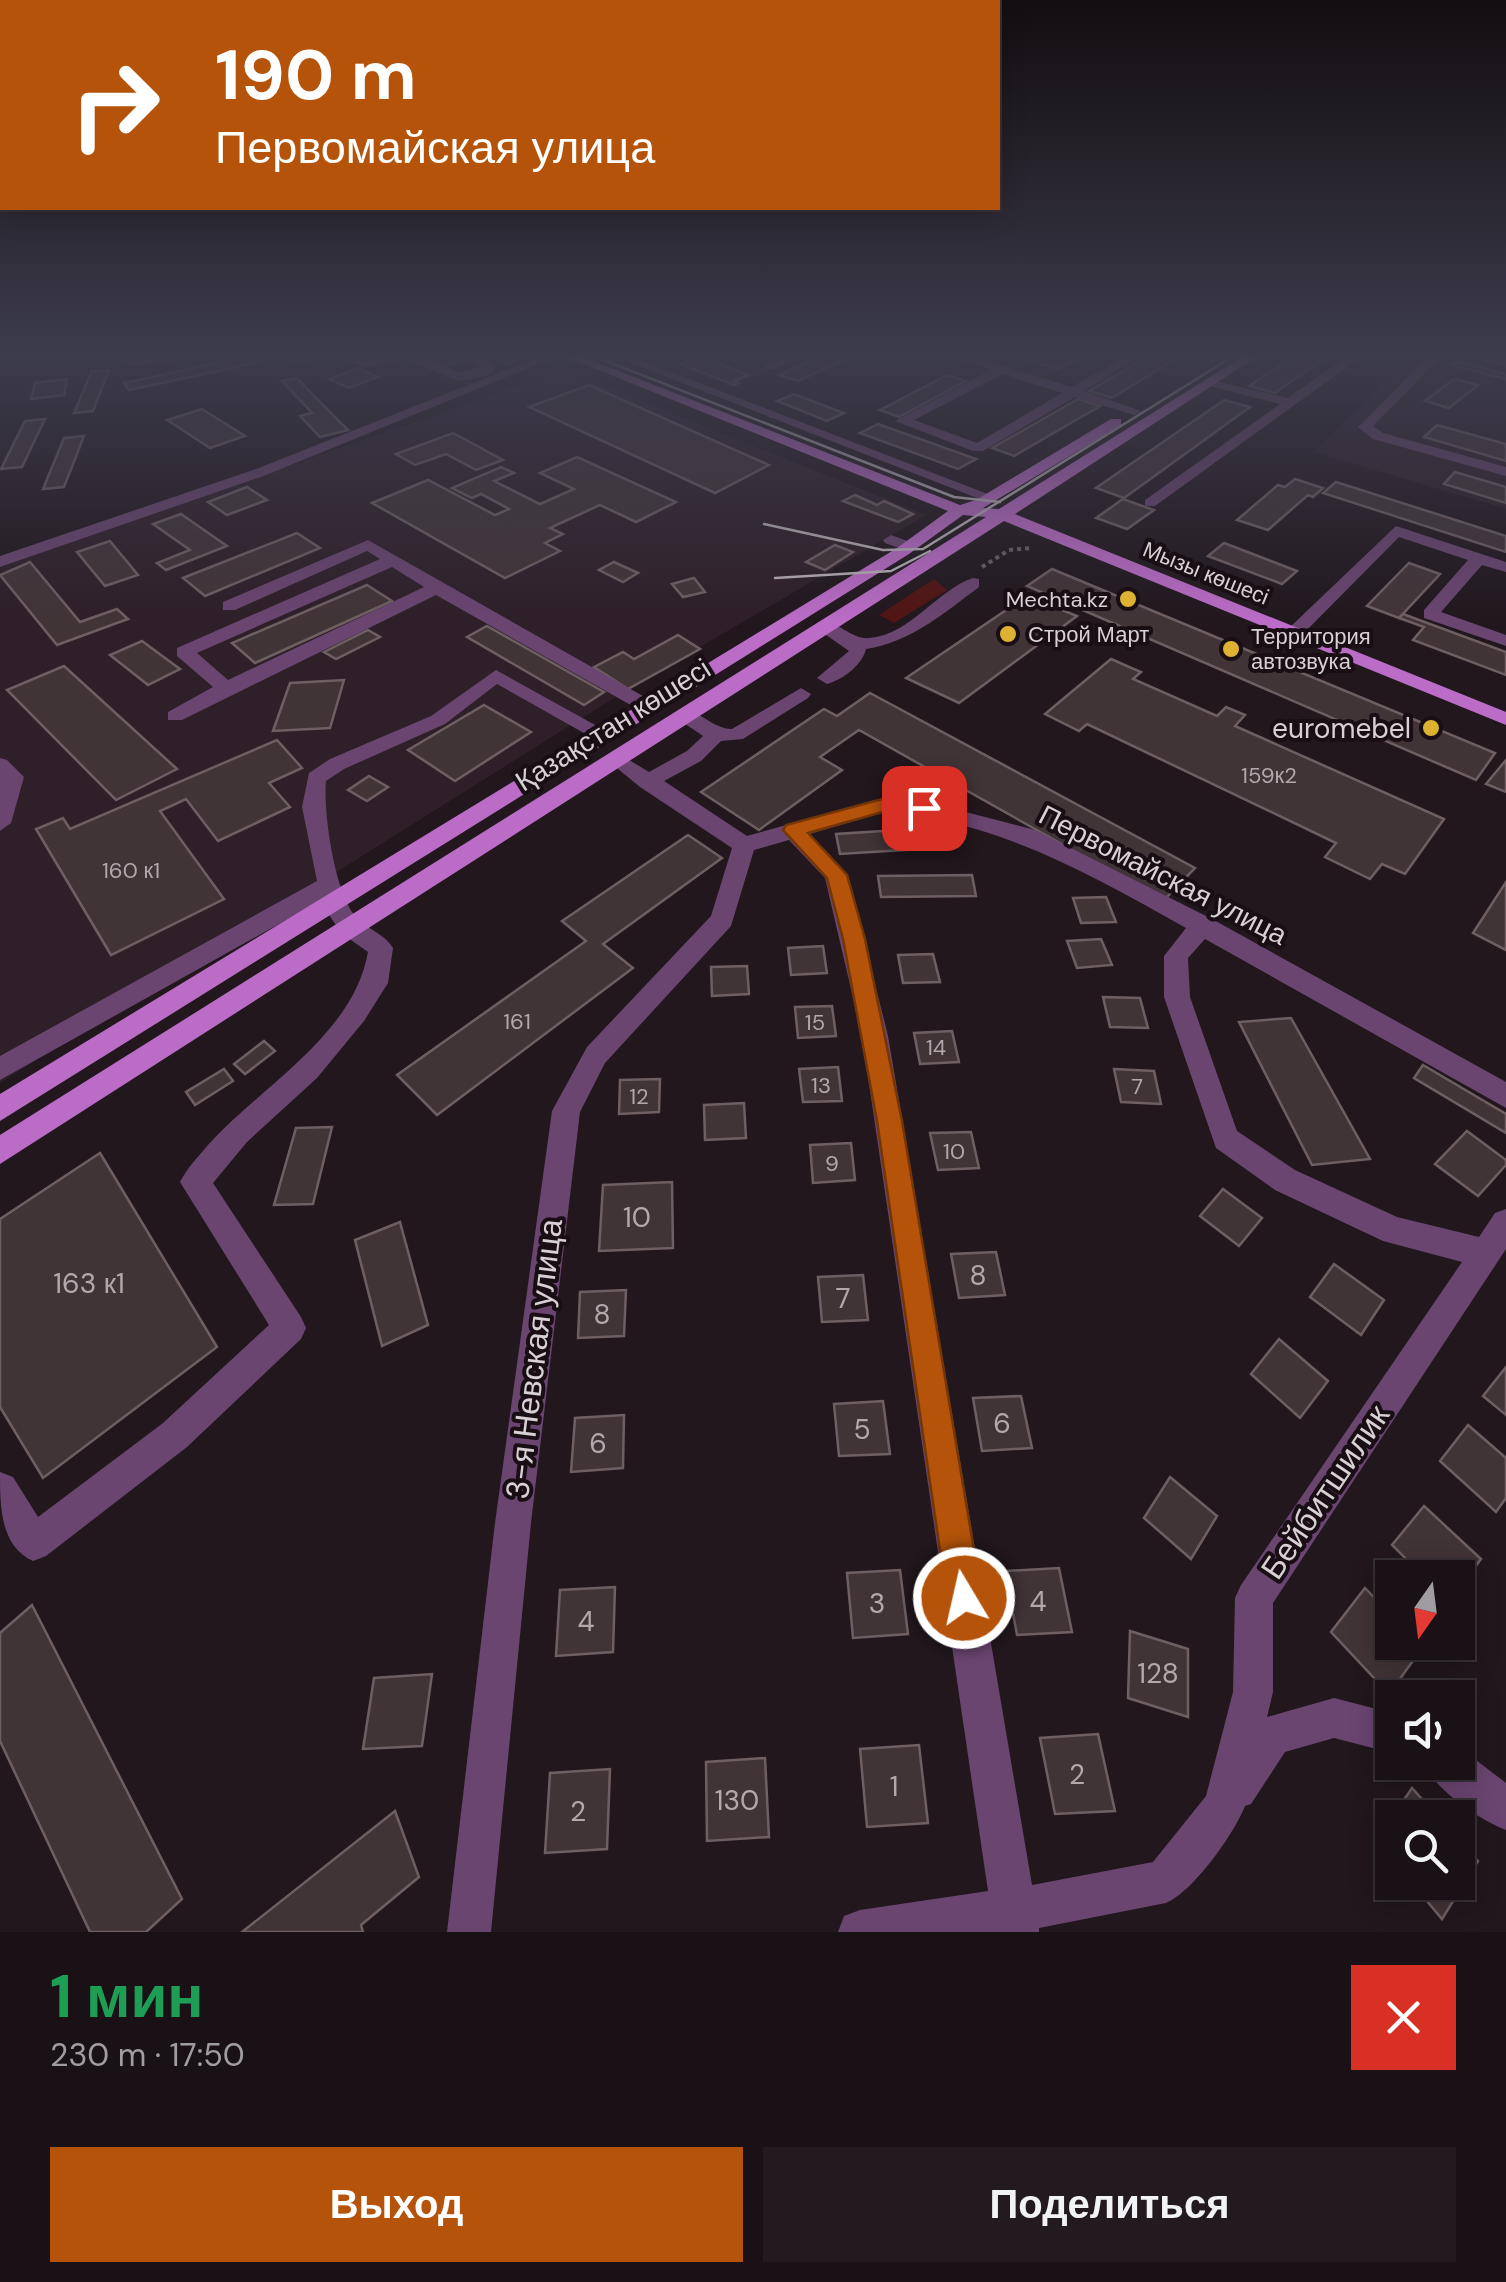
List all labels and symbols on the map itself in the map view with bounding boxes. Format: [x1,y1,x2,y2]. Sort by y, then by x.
street label: Мызы көшесі [1139,535,1273,611]
place label: Mechta.kz [1006,585,1108,614]
marker: Mechta.kz [1117,588,1139,610]
place label: Строй Март [1028,620,1149,649]
place label: Территория автозвука [1251,622,1371,676]
marker: Строй Март [997,623,1019,645]
marker: Территория автозвука [1220,638,1242,660]
street label: Қазақстан көшесі [509,650,717,800]
place label: euromebel [1272,710,1411,747]
marker: euromebel [1420,717,1442,739]
house number: 159к2 [1241,761,1297,790]
pin [882,766,967,851]
street label: Первомайская улица [1033,796,1294,954]
house number: 160 к1 [102,856,160,885]
house number: 161 [503,1007,531,1036]
house number: 15 [805,1008,825,1037]
house number: 14 [926,1033,946,1062]
house number: 13 [811,1071,831,1100]
house number: 7 [1131,1072,1143,1101]
house number: 12 [629,1082,649,1111]
house number: 10 [943,1137,965,1166]
house number: 9 [825,1149,839,1178]
house number: 10 [623,1199,651,1236]
street label: 3-я Невская улица [496,1216,572,1501]
house number: 8 [969,1257,987,1294]
house number: 163 к1 [53,1265,125,1302]
house number: 7 [836,1280,850,1317]
house number: 8 [593,1296,611,1333]
street label: Бейбитшилик [1251,1396,1399,1587]
house number: 6 [993,1405,1011,1442]
house number: 5 [853,1411,871,1448]
house number: 6 [589,1425,607,1462]
position arrow [912,1546,1016,1650]
north arrow [1375,1560,1475,1660]
house number: 4 [1030,1583,1047,1620]
house number: 3 [869,1585,885,1622]
house number: 4 [578,1603,595,1640]
house number: 128 [1137,1655,1179,1692]
house number: 2 [1069,1756,1085,1793]
house number: 1 [890,1768,898,1805]
house number: 130 [715,1782,759,1819]
house number: 2 [570,1793,586,1830]

